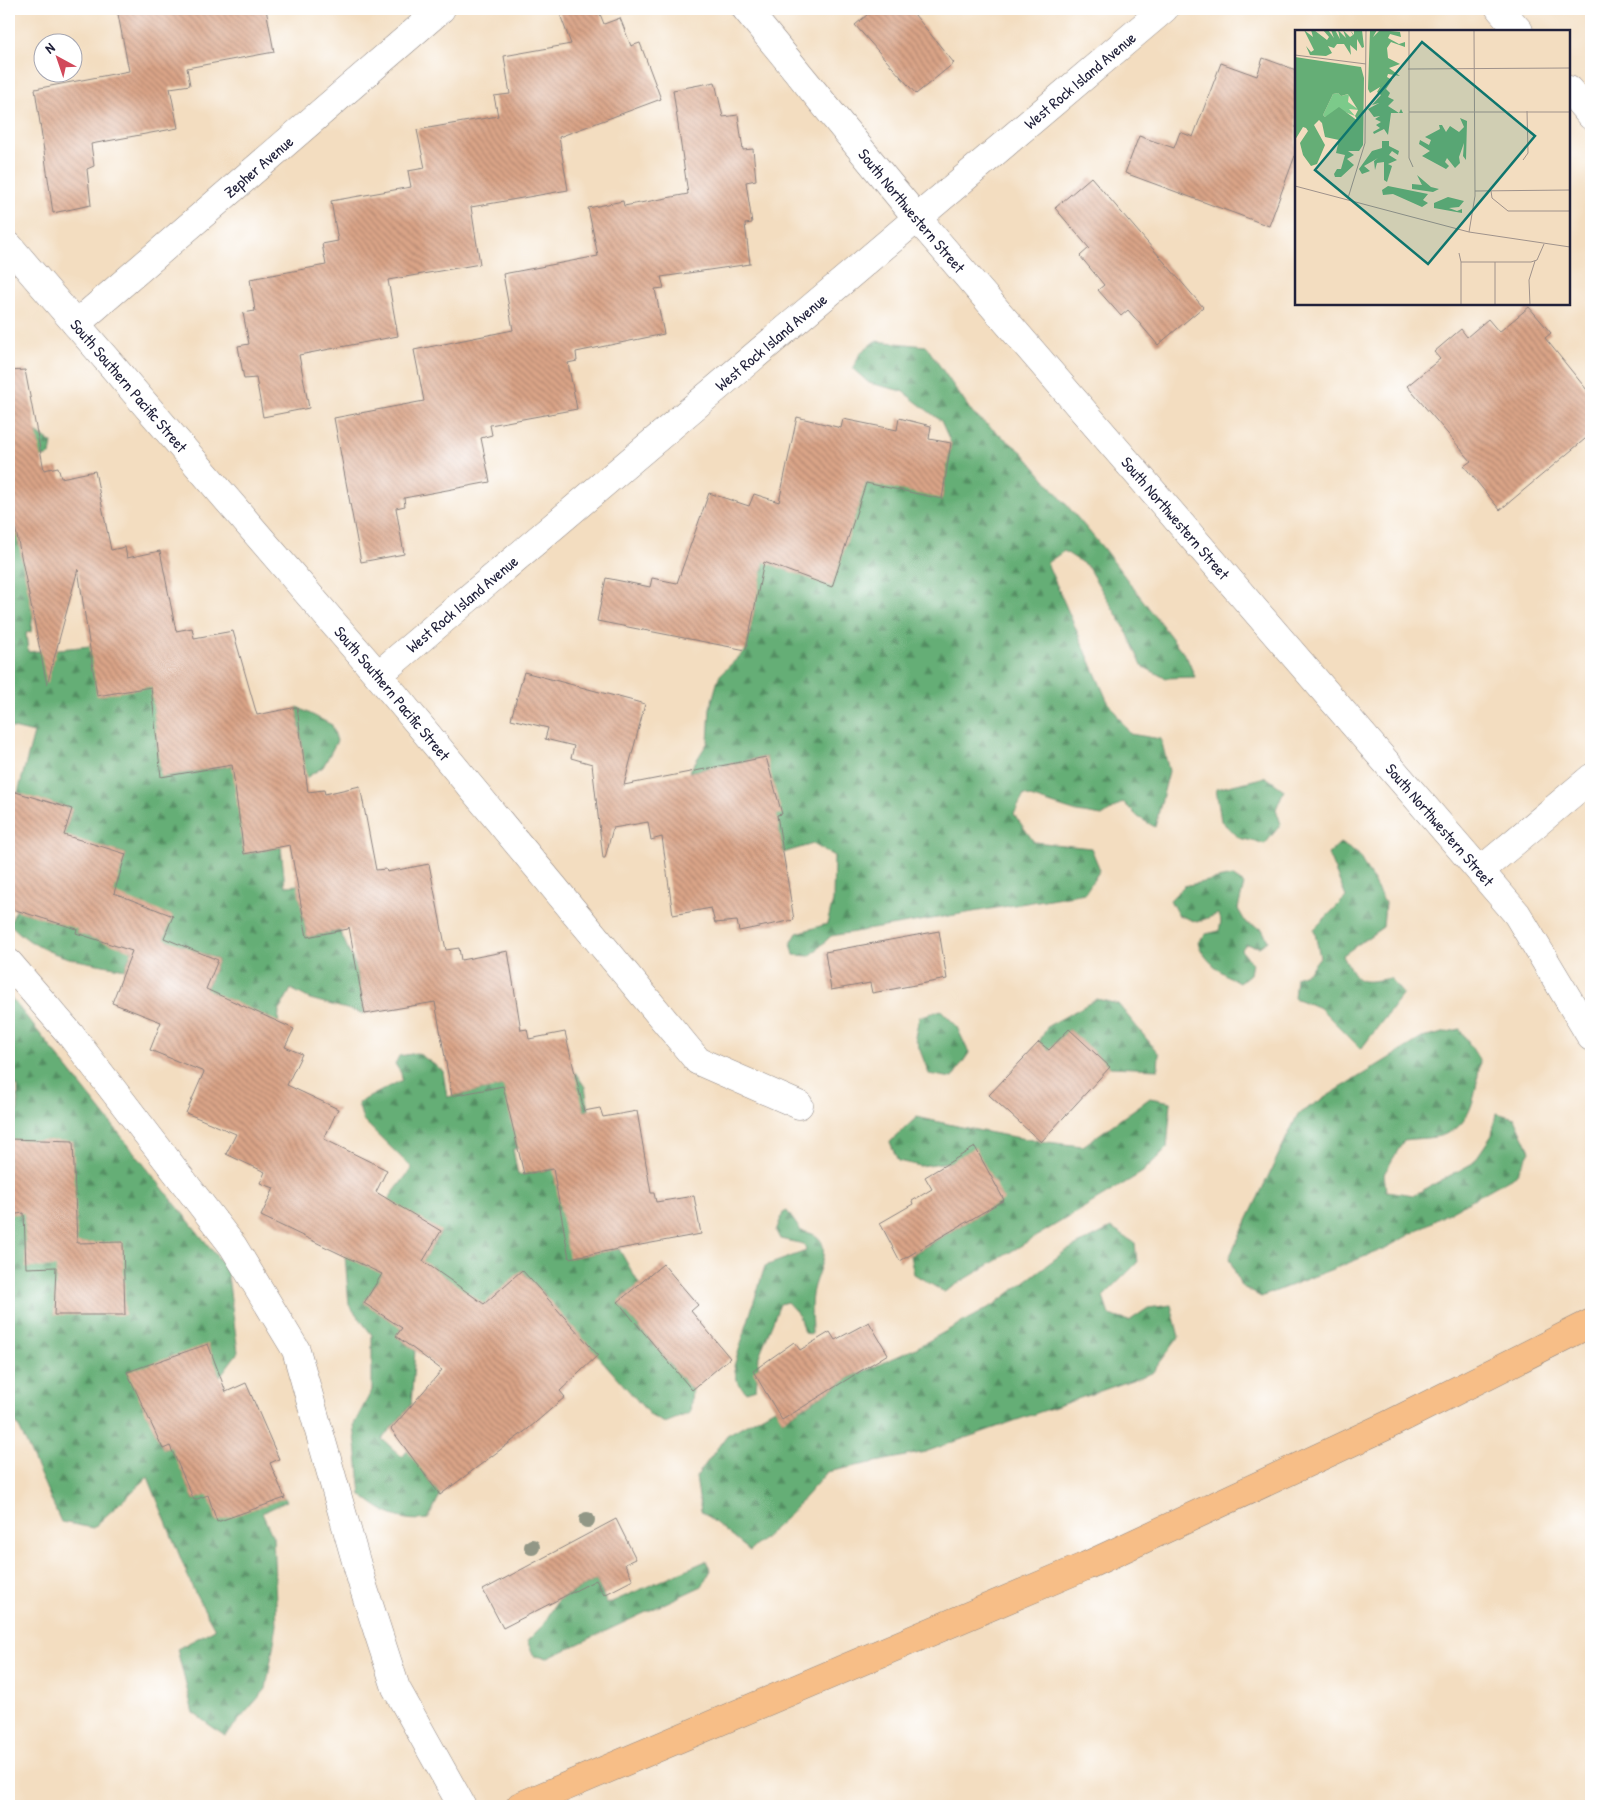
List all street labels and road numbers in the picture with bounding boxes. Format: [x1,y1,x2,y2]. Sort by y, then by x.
street label: West Rock Island Avenue [1019,26,1141,134]
street label: Zepher Avenue [219,130,298,203]
street label: South Northwestern Street [853,144,971,278]
street label: West Rock Island Avenue [710,288,832,396]
street label: South Southern Pacific Street [65,314,193,457]
street label: South Northwestern Street [1116,452,1235,584]
street label: West Rock Island Avenue [401,550,523,658]
street label: South Southern Pacific Street [329,621,456,765]
street label: South Northwestern Street [1381,758,1499,891]

